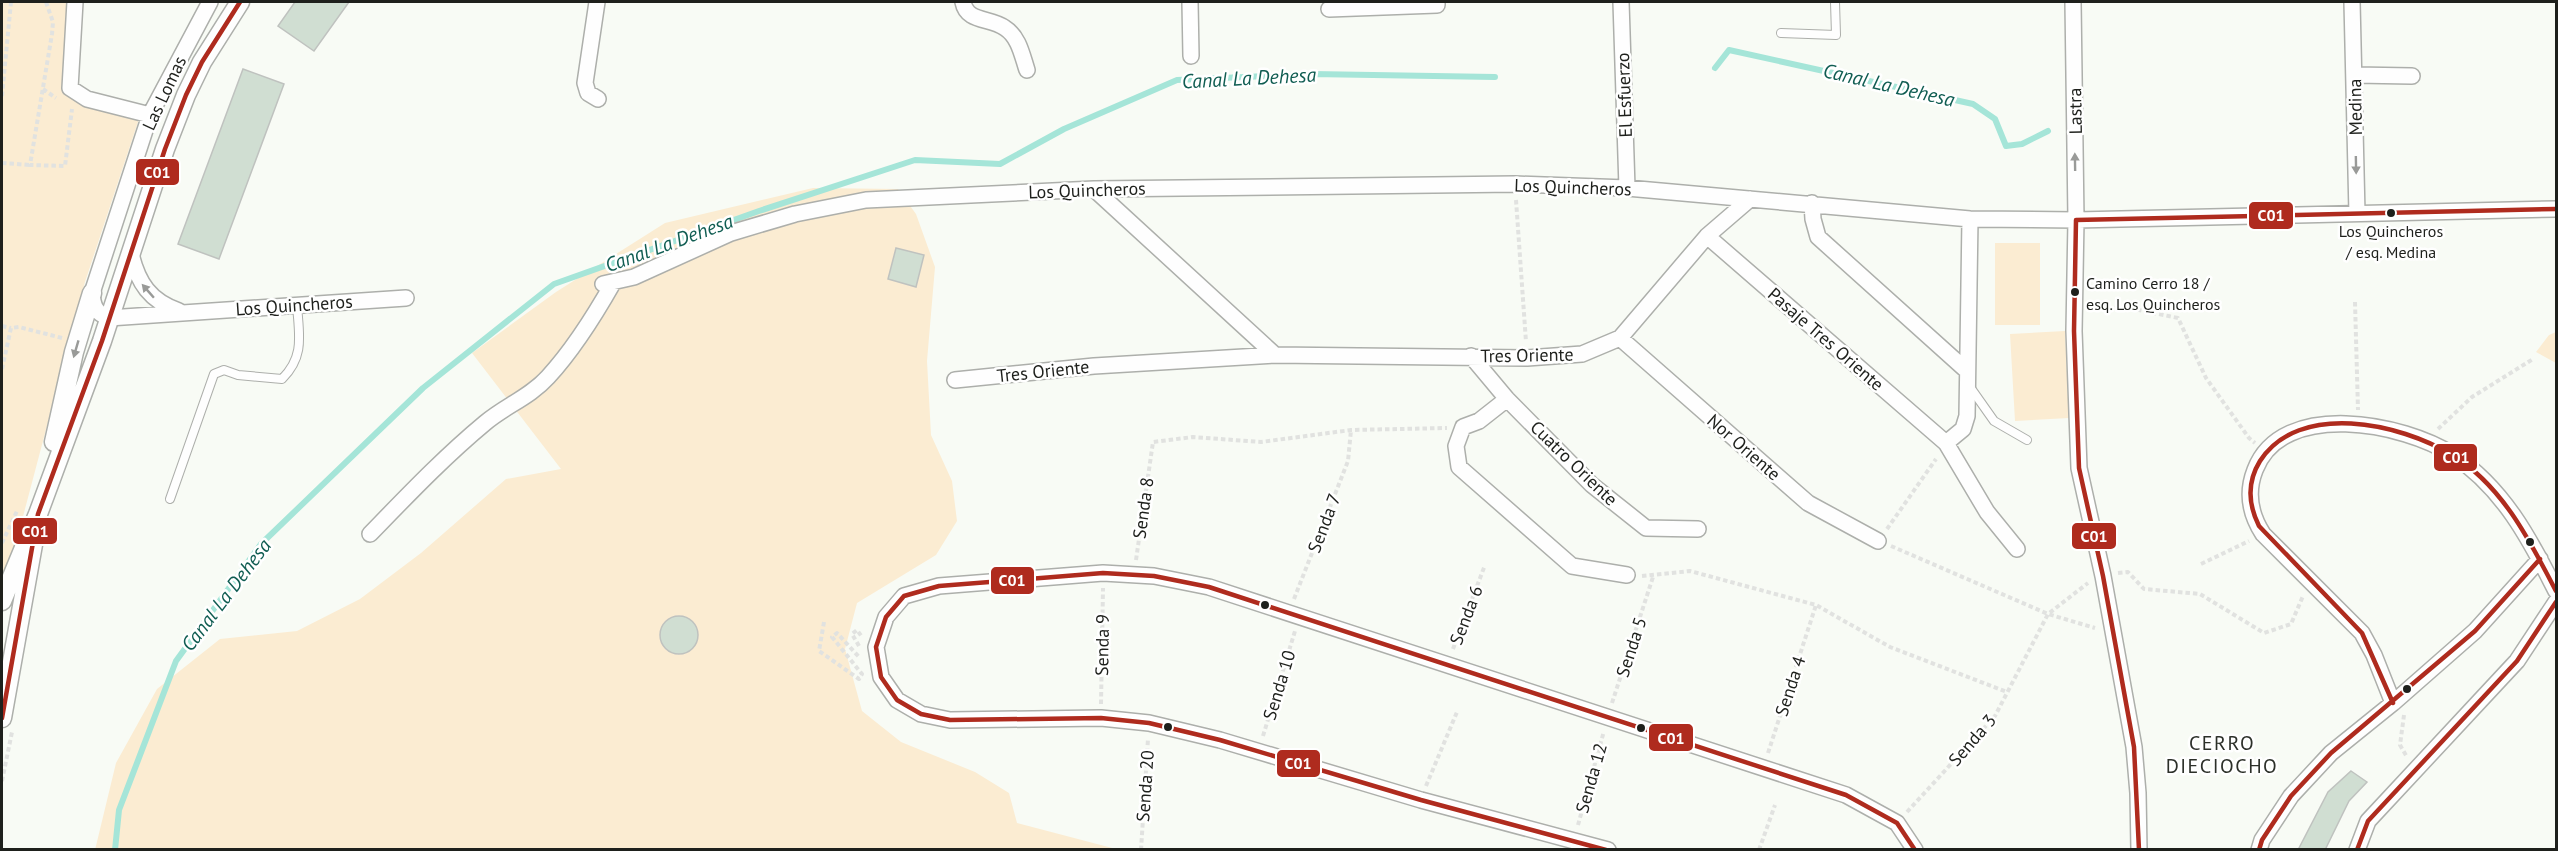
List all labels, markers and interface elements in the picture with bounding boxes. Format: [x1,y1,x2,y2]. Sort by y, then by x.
street label: Las Lomas [137,52,191,134]
street label: El Esfuerzo [1611,52,1637,138]
water label: Canal La Dehesa [1821,57,1958,113]
water label: Canal La Dehesa [1181,61,1317,94]
street label: Medina [2343,78,2367,136]
street label: Lastra [2063,87,2087,135]
one-way arrow [2070,152,2080,171]
one-way arrow [2351,155,2361,174]
line badge: C01 [135,158,180,186]
text: C01 [143,162,171,182]
street label: Los Quincheros [1514,173,1632,201]
street label: Los Quincheros [1028,176,1146,204]
line badge: C01 [2248,201,2294,230]
text: C01 [2257,205,2285,225]
marker: Los Quincheros / esq. Medina [2385,207,2397,219]
water label: Canal La Dehesa [601,208,737,278]
place label: Los Quincheros / esq. Medina [2339,221,2443,262]
place label: Camino Cerro 18 / esq. Los Quincheros [2086,273,2221,314]
street label: Pasaje Tres Oriente [1763,282,1889,396]
one-way arrow [141,283,154,299]
marker: Camino Cerro 18 / esq. Los Quincheros [2069,286,2081,298]
street label: Los Quincheros [235,289,353,321]
one-way arrow [70,340,80,358]
street label: Tres Oriente [1480,343,1574,367]
street label: Tres Oriente [996,355,1090,387]
street label: Nor Oriente [1702,409,1786,485]
street label: Cuatro Oriente [1526,416,1622,510]
line badge: C01 [2433,443,2478,472]
text: C01 [2442,447,2470,467]
street label: Senda 8 [1127,476,1159,540]
street label: Senda 7 [1302,490,1346,556]
line badge: C01 [12,517,58,545]
text: C01 [21,521,49,541]
line badge: C01 [2071,522,2117,550]
text: C01 [2080,526,2108,546]
water label: Canal La Dehesa [175,533,277,656]
unlabelled marker [2524,536,2536,548]
line badge: C01 [990,566,1035,595]
text: C01 [998,570,1026,590]
street label: Senda 6 [1444,582,1488,648]
unlabelled marker [1259,599,1271,611]
street label: Senda 9 [1090,614,1114,676]
street label: Senda 5 [1611,614,1651,680]
street label: Senda 10 [1258,647,1301,723]
street label: Senda 4 [1770,653,1811,719]
unlabelled marker [2401,683,2413,695]
street label: Senda 3 [1943,709,2001,771]
unlabelled marker [1162,721,1174,733]
unlabelled marker [1635,722,1647,734]
line badge: C01 [1648,723,1694,752]
text: C01 [1657,728,1685,748]
district label: CERRO DIECIOCHO [2166,730,2278,779]
street label: Senda 12 [1570,740,1612,816]
street label: Senda 20 [1131,749,1159,823]
line badge: C01 [1276,749,1321,778]
text: C01 [1284,753,1312,773]

